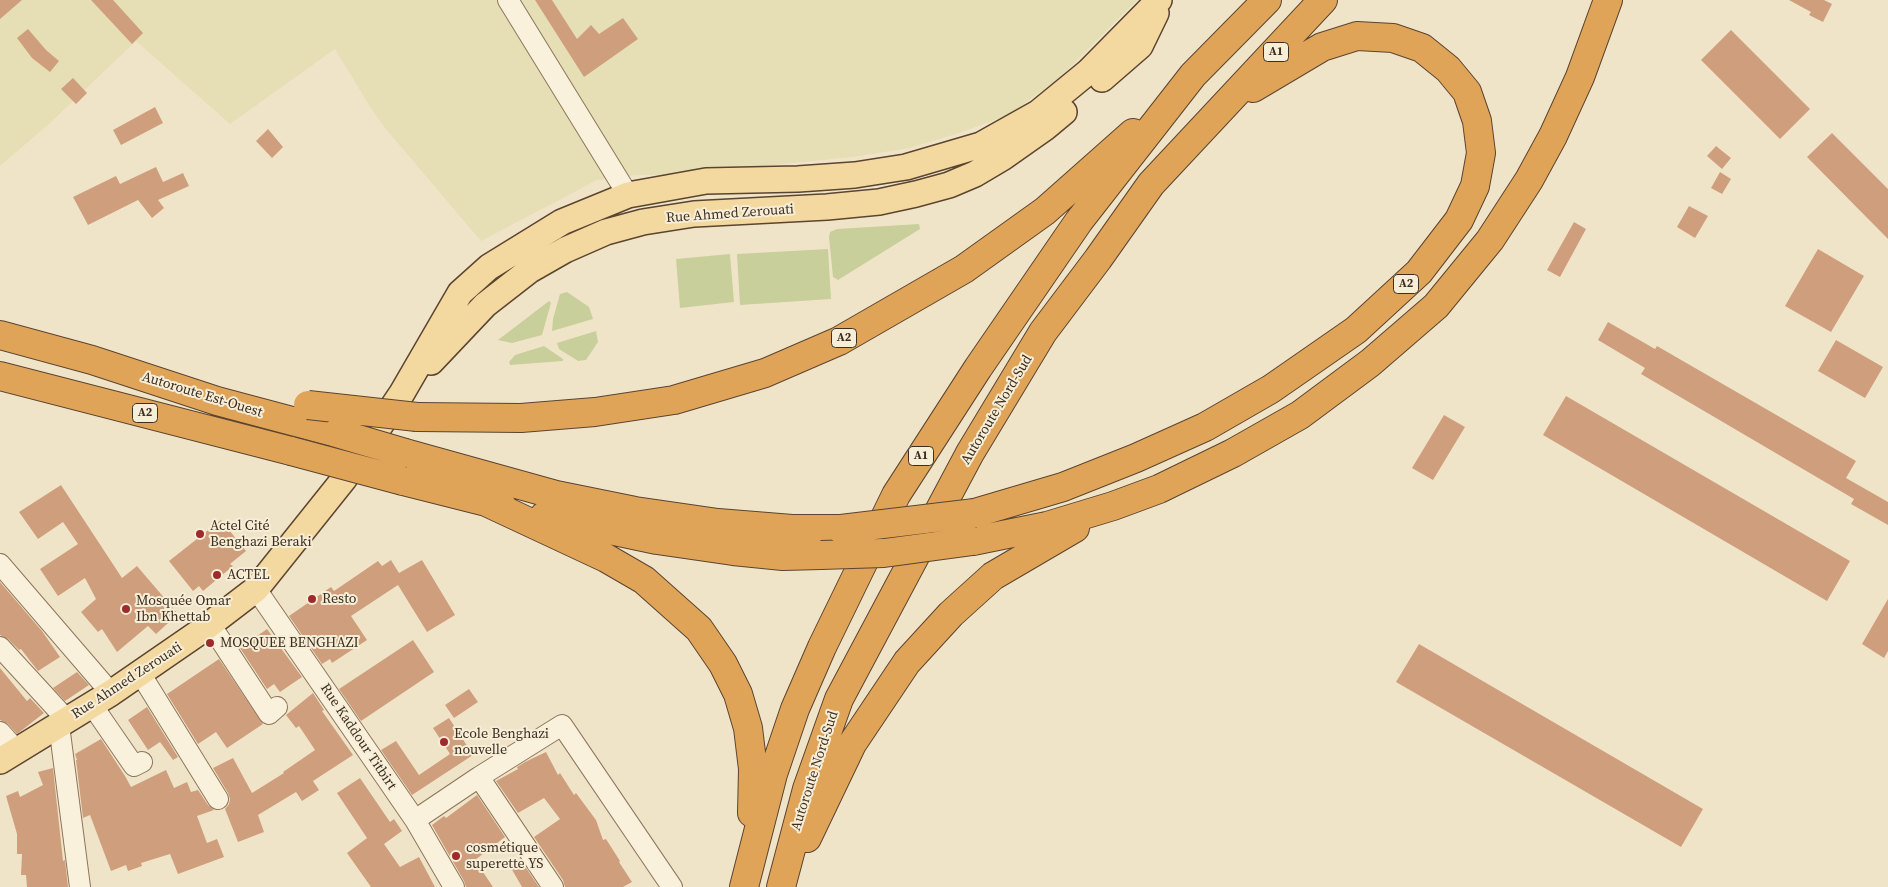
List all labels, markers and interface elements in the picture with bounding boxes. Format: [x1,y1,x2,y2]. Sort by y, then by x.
road number: A1 [1264,42,1288,62]
street label: Rue Ahmed Zerouati [665,201,795,227]
road number: A2 [1394,274,1418,294]
road number: A2 [832,328,856,348]
street label: Autoroute Nord-Sud [958,352,1036,468]
street label: Autoroute Est-Ouest [140,369,264,421]
road number: A2 [132,403,158,422]
road number: A1 [908,446,934,466]
place label: Actel Cité Benghazi Beraki [210,518,312,550]
marker: Actel Cité Benghazi Beraki [194,528,206,540]
place label: ACTEL [227,567,270,583]
marker: ACTEL [211,569,223,581]
place label: Resto [322,591,356,607]
place label: Mosquée Omar Ibn Khettab [136,593,231,626]
marker: Resto [306,593,318,605]
marker: Mosquée Omar Ibn Khettab [120,603,132,615]
place label: MOSQUEE BENGHAZI [220,635,359,651]
marker: MOSQUEE BENGHAZI [204,637,216,649]
street label: Rue Ahmed Zerouati [69,639,185,723]
street label: Rue Kaddour Titbirt [316,681,400,793]
street label: Autoroute Nord-Sud [788,709,842,833]
place label: Ecole Benghazi nouvelle [454,726,549,759]
marker: Ecole Benghazi nouvelle [438,736,450,748]
place label: cosmétique superette YS [466,840,543,872]
marker: cosmétique superette YS [450,850,462,862]

